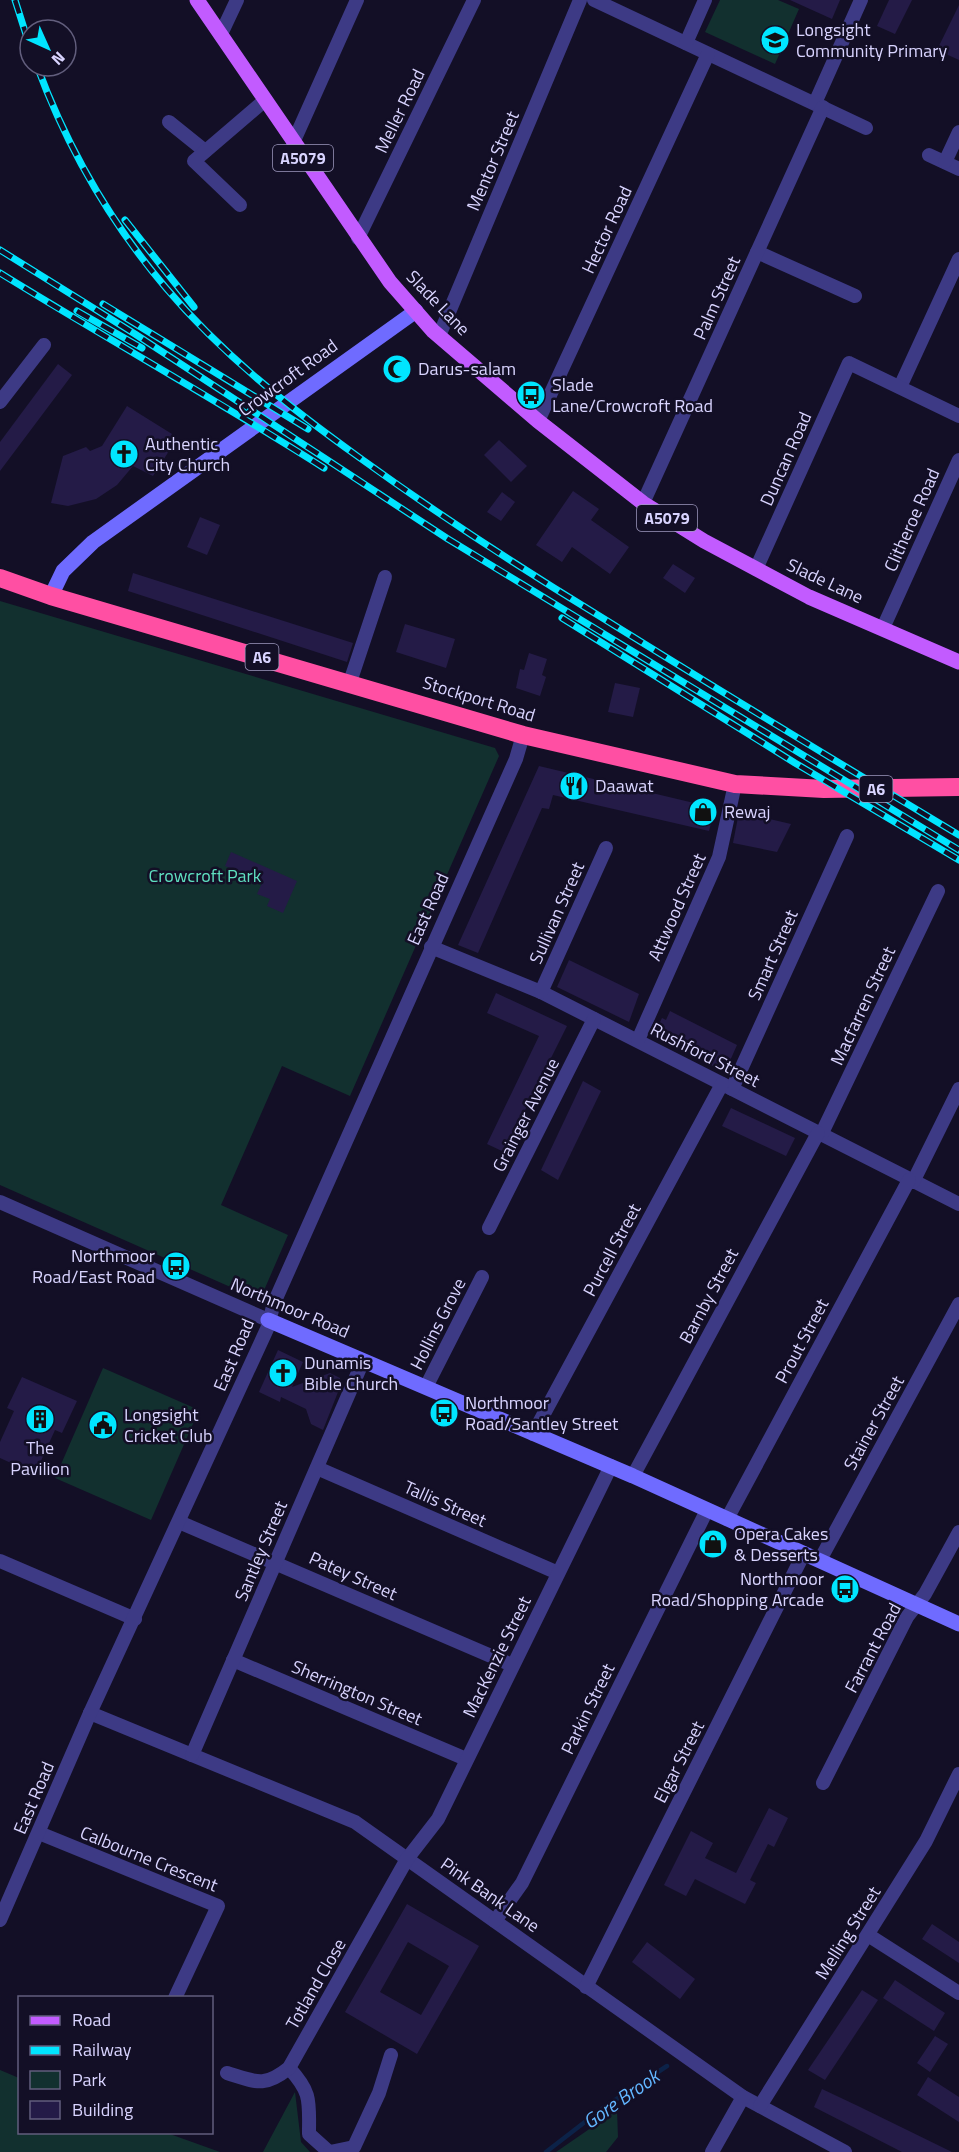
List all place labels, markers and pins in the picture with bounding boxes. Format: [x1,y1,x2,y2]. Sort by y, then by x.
place label: Longsight Community Primary [796,16,947,64]
school or university icon: Longsight Community Primary [759,24,791,56]
mosque icon: Darus-salam [381,353,413,385]
place label: Darus-salam [418,355,516,382]
place label: Slade Lane/Crowcroft Road [552,371,713,419]
bus stop icon: Slade Lane/Crowcroft Road [515,379,547,411]
place label: Authentic City Church [145,430,230,478]
church icon: Authentic City Church [108,438,140,470]
restaurant icon: Daawat [558,770,590,802]
place label: Daawat [595,772,654,799]
shop icon: Rewaj [687,796,719,828]
place label: Rewaj [724,798,771,825]
place label: Northmoor Road/East Road [32,1242,155,1290]
bus stop icon: Northmoor Road/East Road [160,1250,192,1282]
place label: Dunamis Bible Church [304,1349,398,1397]
church icon: Dunamis Bible Church [267,1357,299,1389]
place label: Northmoor Road/Santley Street [465,1389,619,1437]
bus stop icon: Northmoor Road/Santley Street [428,1397,460,1429]
place label: Longsight Cricket Club [124,1401,212,1449]
building icon: The Pavilion [24,1403,56,1435]
public building icon: Longsight Cricket Club [87,1409,119,1441]
place label: The Pavilion [10,1434,70,1482]
place label: Opera Cakes & Desserts [734,1520,828,1568]
shop icon: Opera Cakes & Desserts [697,1528,729,1560]
place label: Northmoor Road/Shopping Arcade [651,1565,824,1613]
bus stop icon: Northmoor Road/Shopping Arcade [829,1573,861,1605]

